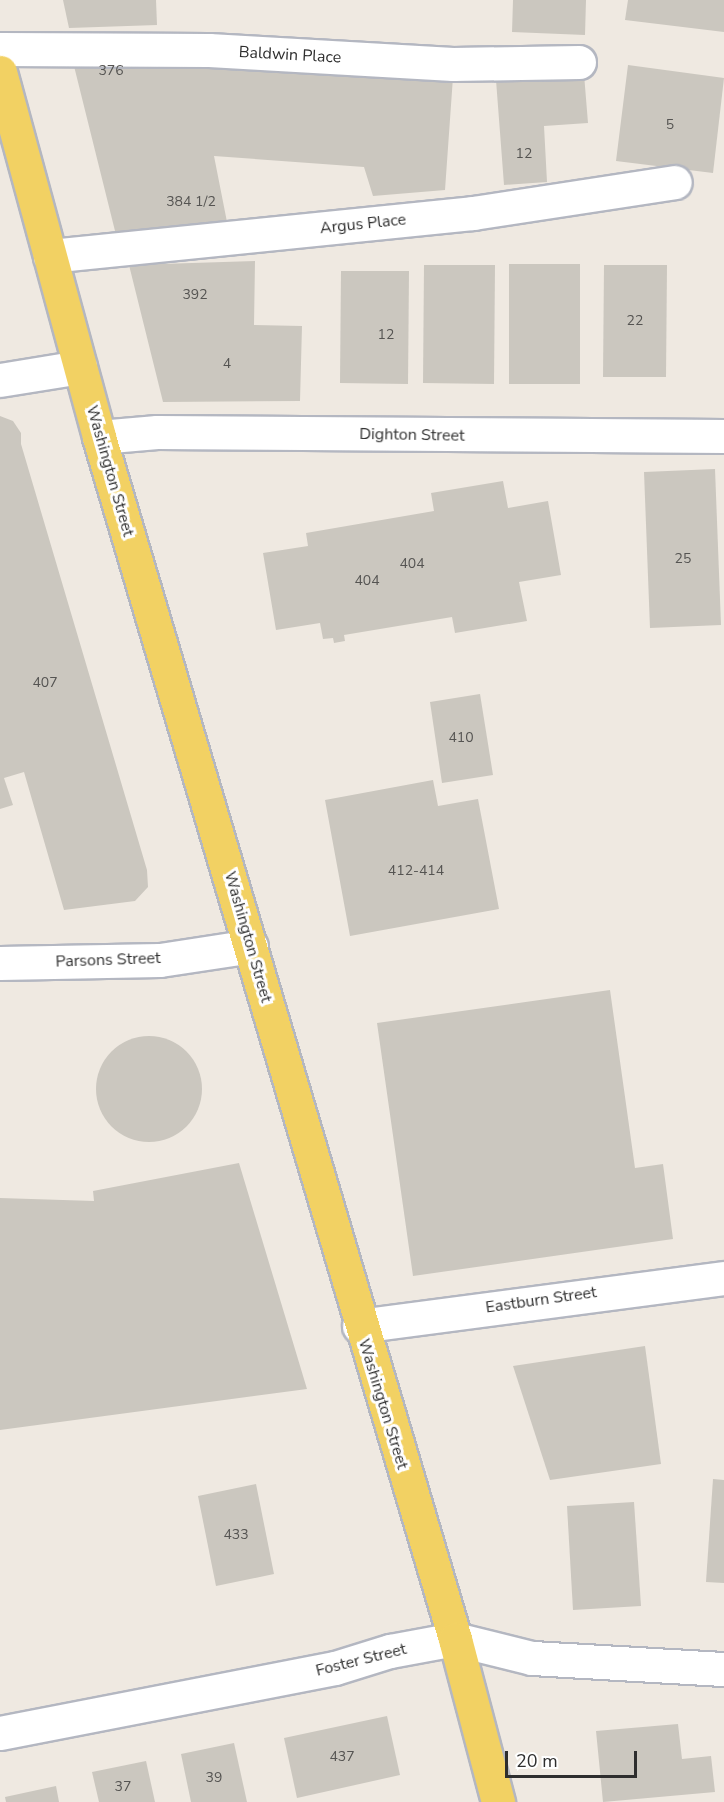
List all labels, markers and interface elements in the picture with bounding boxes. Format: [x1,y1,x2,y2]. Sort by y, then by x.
street label: Baldwin Place [238,43,342,67]
house number: 376 [98,63,124,79]
house number: 5 [666,117,674,133]
house number: 12 [516,146,532,162]
house number: 384 1/2 [166,194,216,210]
street label: Argus Place [319,210,407,238]
house number: 392 [182,287,208,303]
house number: 22 [627,313,643,329]
house number: 12 [378,327,394,343]
house number: 4 [223,356,231,372]
street label: Washington Street [82,403,138,539]
street label: Dighton Street [359,424,465,446]
house number: 25 [675,551,691,567]
house number: 404 [399,556,425,572]
house number: 404 [354,573,380,589]
house number: 407 [32,675,58,691]
house number: 410 [448,730,474,746]
house number: 412-414 [388,863,444,879]
street label: Washington Street [220,869,276,1005]
street label: Parsons Street [55,949,161,971]
street label: Eastburn Street [484,1283,598,1317]
street label: Washington Street [354,1336,412,1472]
house number: 433 [223,1527,249,1543]
street label: Foster Street [314,1639,408,1681]
scale bar [508,1739,640,1777]
house number: 437 [329,1749,355,1765]
text: 20 m [516,1749,558,1773]
house number: 39 [206,1770,222,1786]
house number: 37 [115,1779,131,1795]

